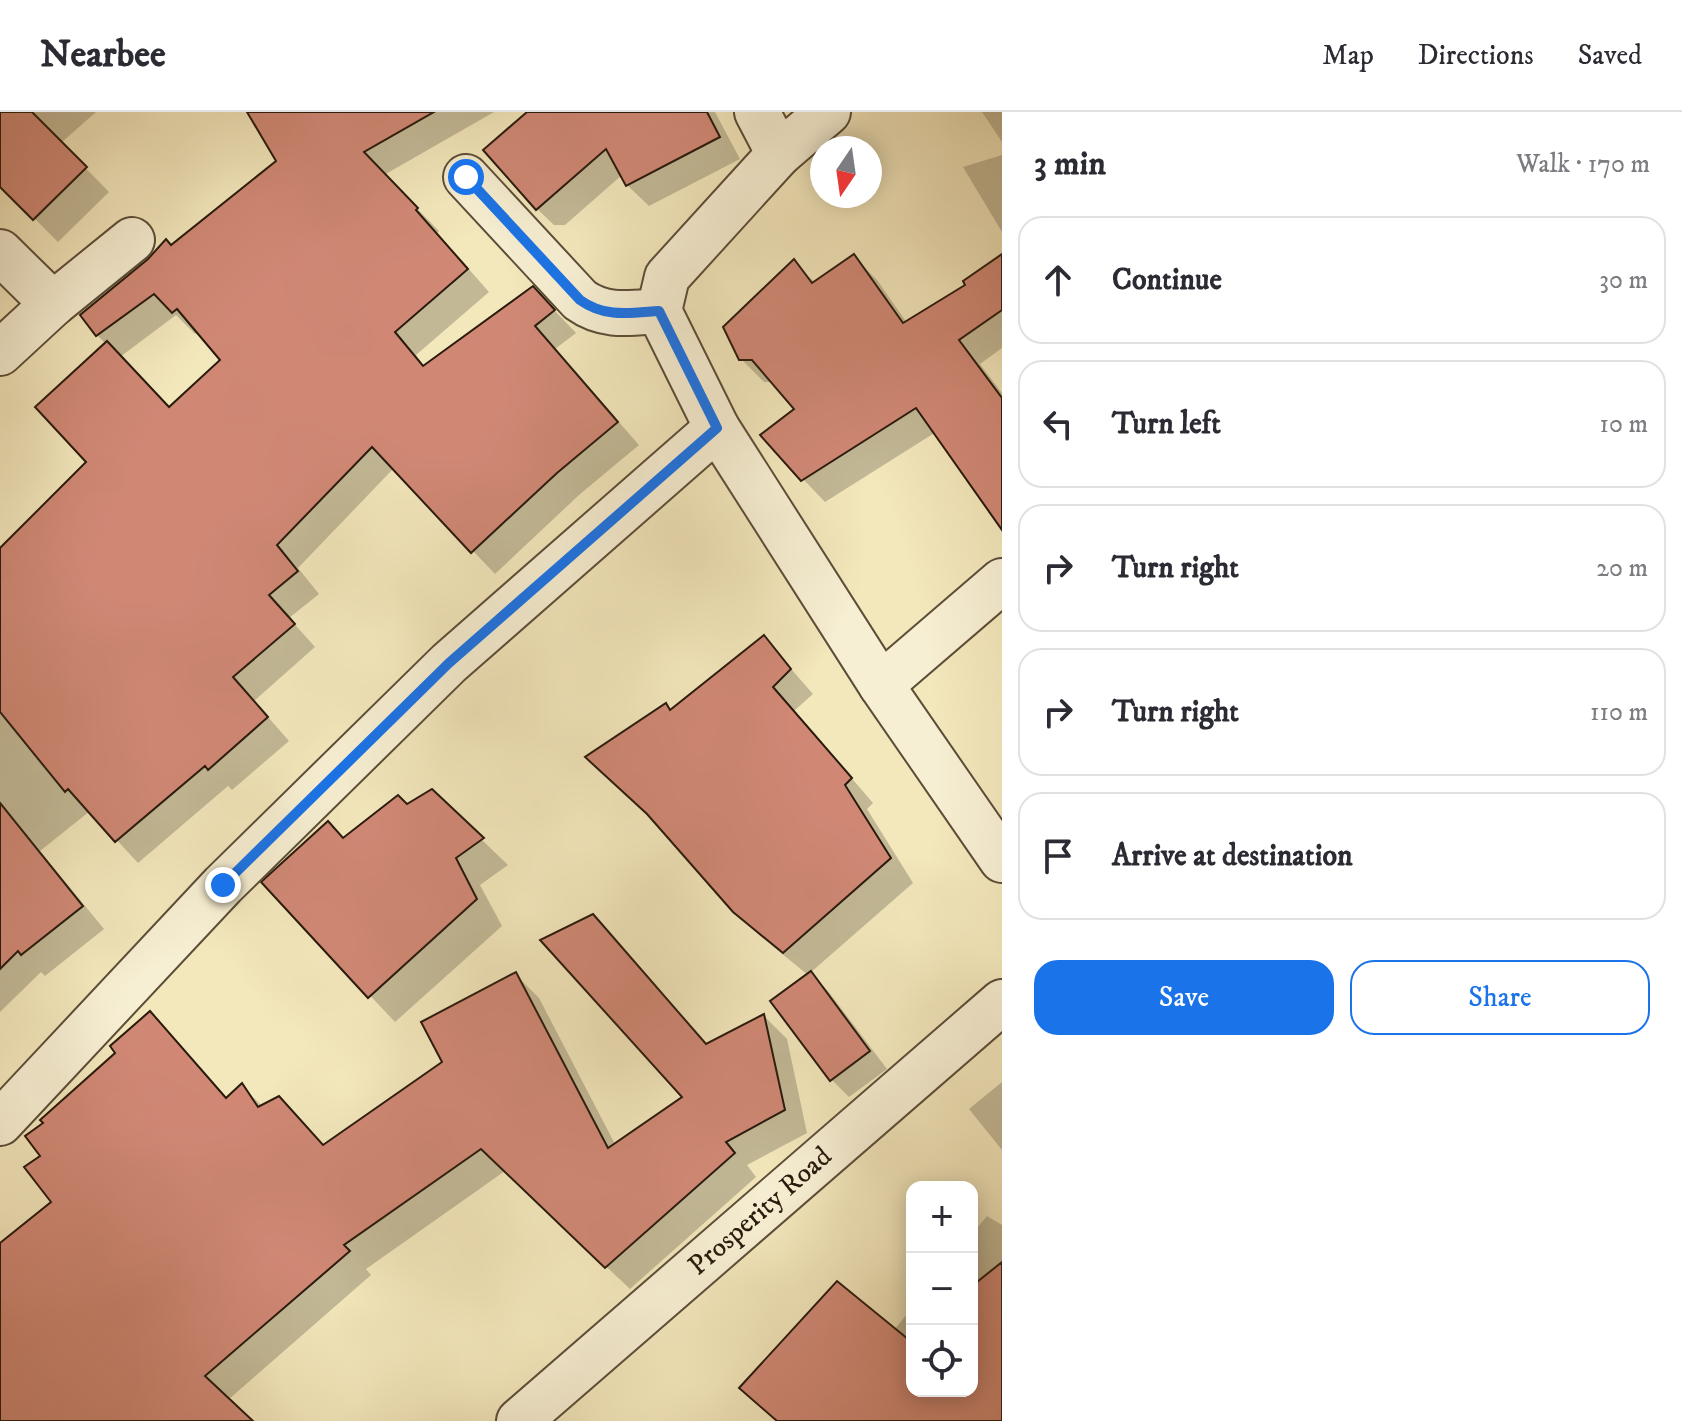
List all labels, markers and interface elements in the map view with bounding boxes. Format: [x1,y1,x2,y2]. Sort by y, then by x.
text: Nearbee [40,31,166,79]
text: Map [1322,38,1374,73]
text: Directions [1418,38,1534,73]
text: Saved [1578,38,1642,73]
north arrow [810,136,882,208]
text: 3 min [1034,143,1106,185]
text: Walk · 170 m [1516,148,1650,181]
route start [448,159,484,195]
icon: ahead [1036,258,1080,302]
text: Continue [1112,262,1222,299]
text: 30 m [1599,264,1648,297]
icon: left [1036,402,1080,446]
text: Turn left [1112,406,1221,443]
text: 10 m [1599,408,1648,441]
icon: right [1036,546,1080,590]
text: Turn right [1112,550,1239,587]
text: 20 m [1596,552,1648,585]
icon: right [1036,690,1080,734]
text: Turn right [1112,694,1239,731]
text: 110 m [1590,696,1648,729]
icon: arrive [1036,834,1080,878]
text: Arrive at destination [1112,838,1353,875]
route end [205,867,241,903]
button: Save [1034,960,1334,1035]
button: Share [1350,960,1650,1035]
street label: Prosperity Road [681,1139,839,1283]
map controls [906,1181,978,1397]
button: + [906,1181,978,1253]
button: − [906,1253,978,1325]
button: locate [906,1325,978,1397]

